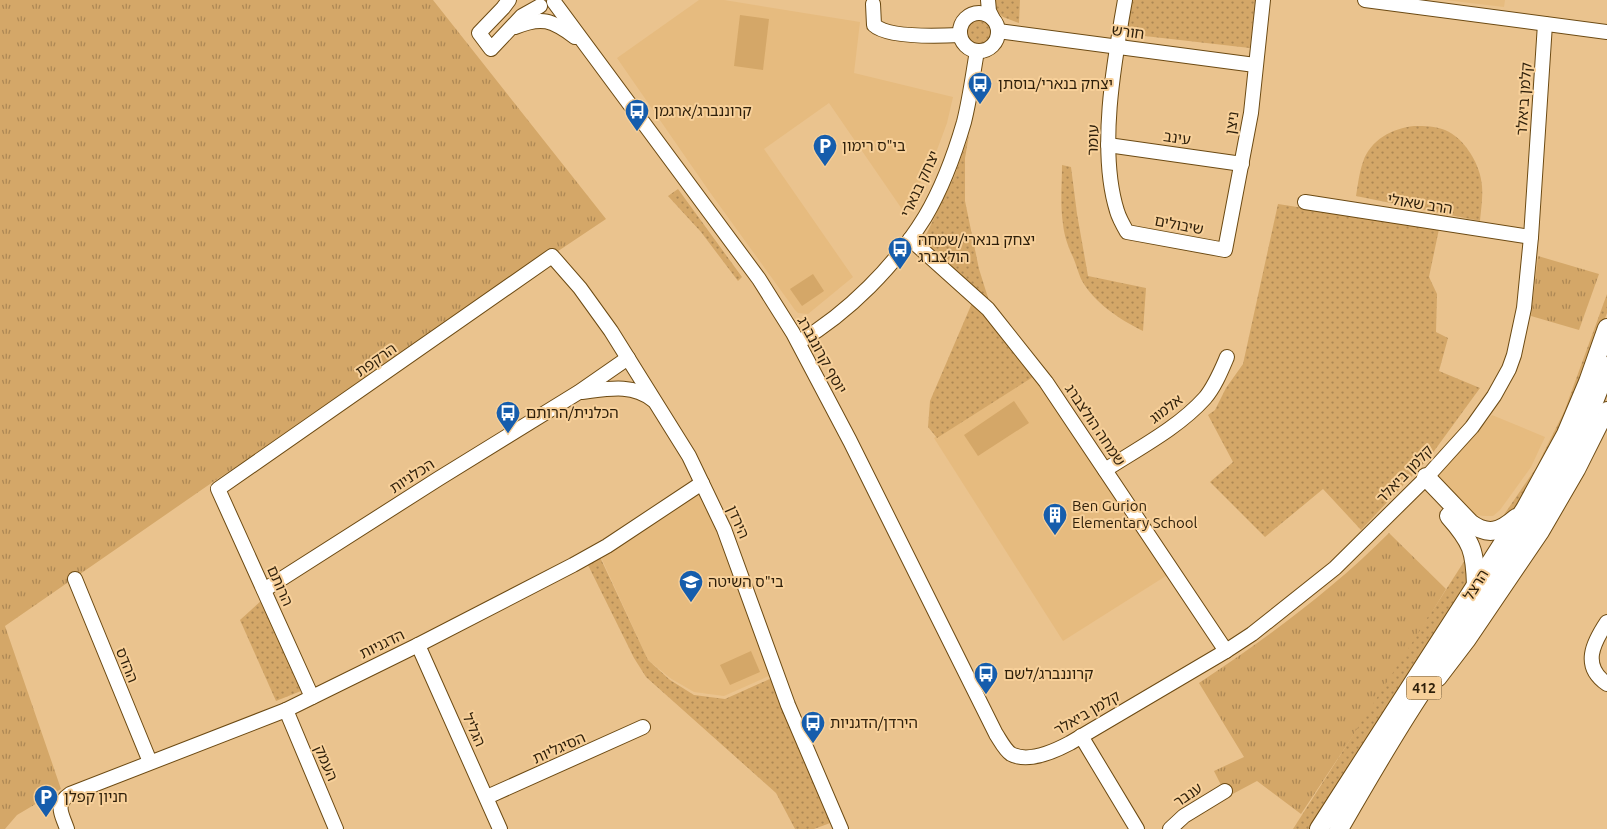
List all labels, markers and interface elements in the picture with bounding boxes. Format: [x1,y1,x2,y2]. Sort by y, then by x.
street label: חורש [1111,21,1146,42]
street label: קלמן ביאלר [1512,62,1535,136]
bus stop icon: יצחק בנארי/בוסתן [967,71,993,105]
place label: יצחק בנארי/בוסתן [998,75,1113,92]
bus stop icon: קרוננברג/ארגמן [624,98,650,132]
place label: קרוננברג/ארגמן [654,102,752,119]
street label: ניצן [1221,110,1242,136]
street label: עומר [1083,124,1102,156]
street label: עינב [1162,127,1192,148]
parking icon: בי"ס רימון [812,133,838,167]
place label: בי"ס רימון [842,137,906,154]
street label: יצחק בנארי [897,148,942,220]
street label: הרב שאולי [1386,190,1454,217]
street label: שיבולים [1153,211,1205,238]
place label: יצחק בנארי/שמחה הולצברג [918,231,1035,265]
bus stop icon: יצחק בנארי/שמחה הולצברג [887,236,913,270]
street label: יוסף קרוננברג [794,313,851,396]
street label: הרקפת [352,339,399,380]
street label: שמחה הולצברג [1062,381,1129,469]
street label: אלמוג [1146,391,1186,427]
bus stop icon: הכלנית/הרותם [495,400,521,434]
place label: הכלנית/הרותם [526,404,619,421]
street label: קלמן ביאלר [1373,441,1436,506]
street label: הכלניות [386,455,437,496]
place label: Ben Gurion Elementary School [1072,497,1198,531]
building icon: Ben Gurion Elementary School [1042,502,1068,536]
street label: הירדן [724,503,753,541]
street label: הרותם [264,563,297,609]
street label: הרצל [1460,566,1492,603]
school or university icon: בי"ס השיטה [678,569,704,603]
place label: בי"ס השיטה [708,573,784,590]
street label: הדגניות [357,625,407,662]
street label: ההדס [113,645,142,685]
bus stop icon: קרוננברג/לשם [973,661,999,695]
place label: קרוננברג/לשם [1004,665,1094,682]
road number: 412 [1406,676,1442,700]
street label: קלמן ביאלר [1051,687,1123,738]
street label: הגליל [460,710,489,749]
bus stop icon: הירדן/הדגניות [800,710,826,744]
place label: הירדן/הדגניות [830,714,918,731]
street label: הסיגליות [530,728,588,767]
street label: העמק [311,742,342,783]
street label: ענבר [1170,779,1205,810]
parking icon: חניון קפלן [33,784,59,818]
place label: חניון קפלן [64,788,128,805]

